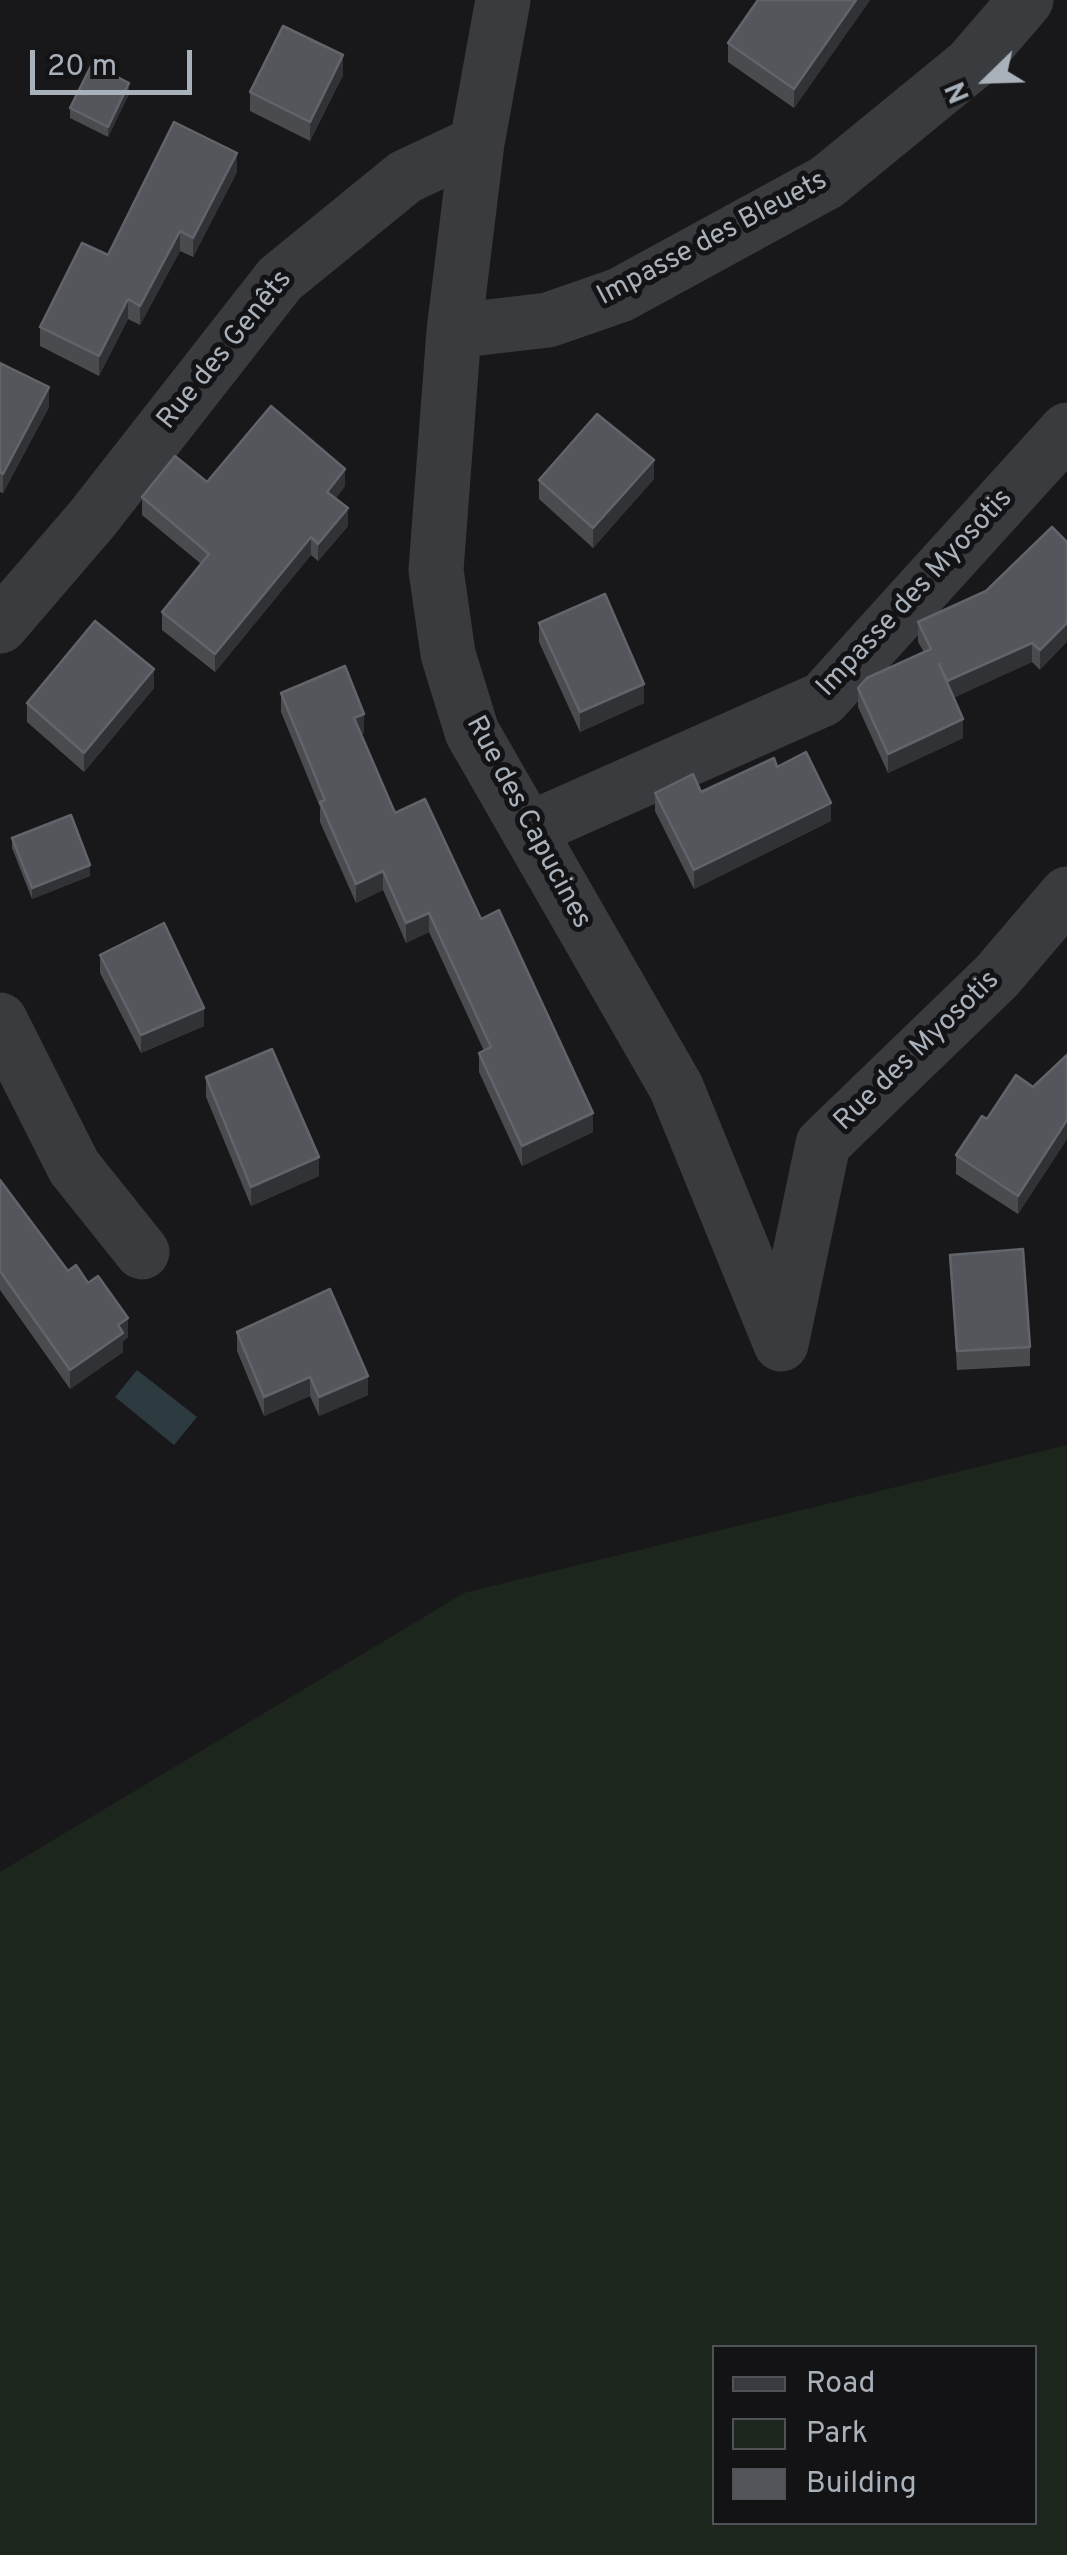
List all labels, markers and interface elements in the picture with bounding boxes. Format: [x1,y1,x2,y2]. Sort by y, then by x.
scale bar [35,30,198,92]
north arrow [937,30,1037,130]
text: 20 m [47,49,117,86]
text: N [939,75,980,108]
street label: Impasse des Bleuets [592,165,834,315]
street label: Rue des Genêts [152,265,300,437]
street label: Impasse des Myosotis [811,483,1021,705]
street label: Rue des Capucines [457,711,597,935]
street label: Rue des Myosotis [828,965,1008,1139]
legend [712,2345,1037,2525]
text: Road [806,2366,875,2403]
text: Park [806,2416,868,2453]
text: Building [806,2466,917,2503]

